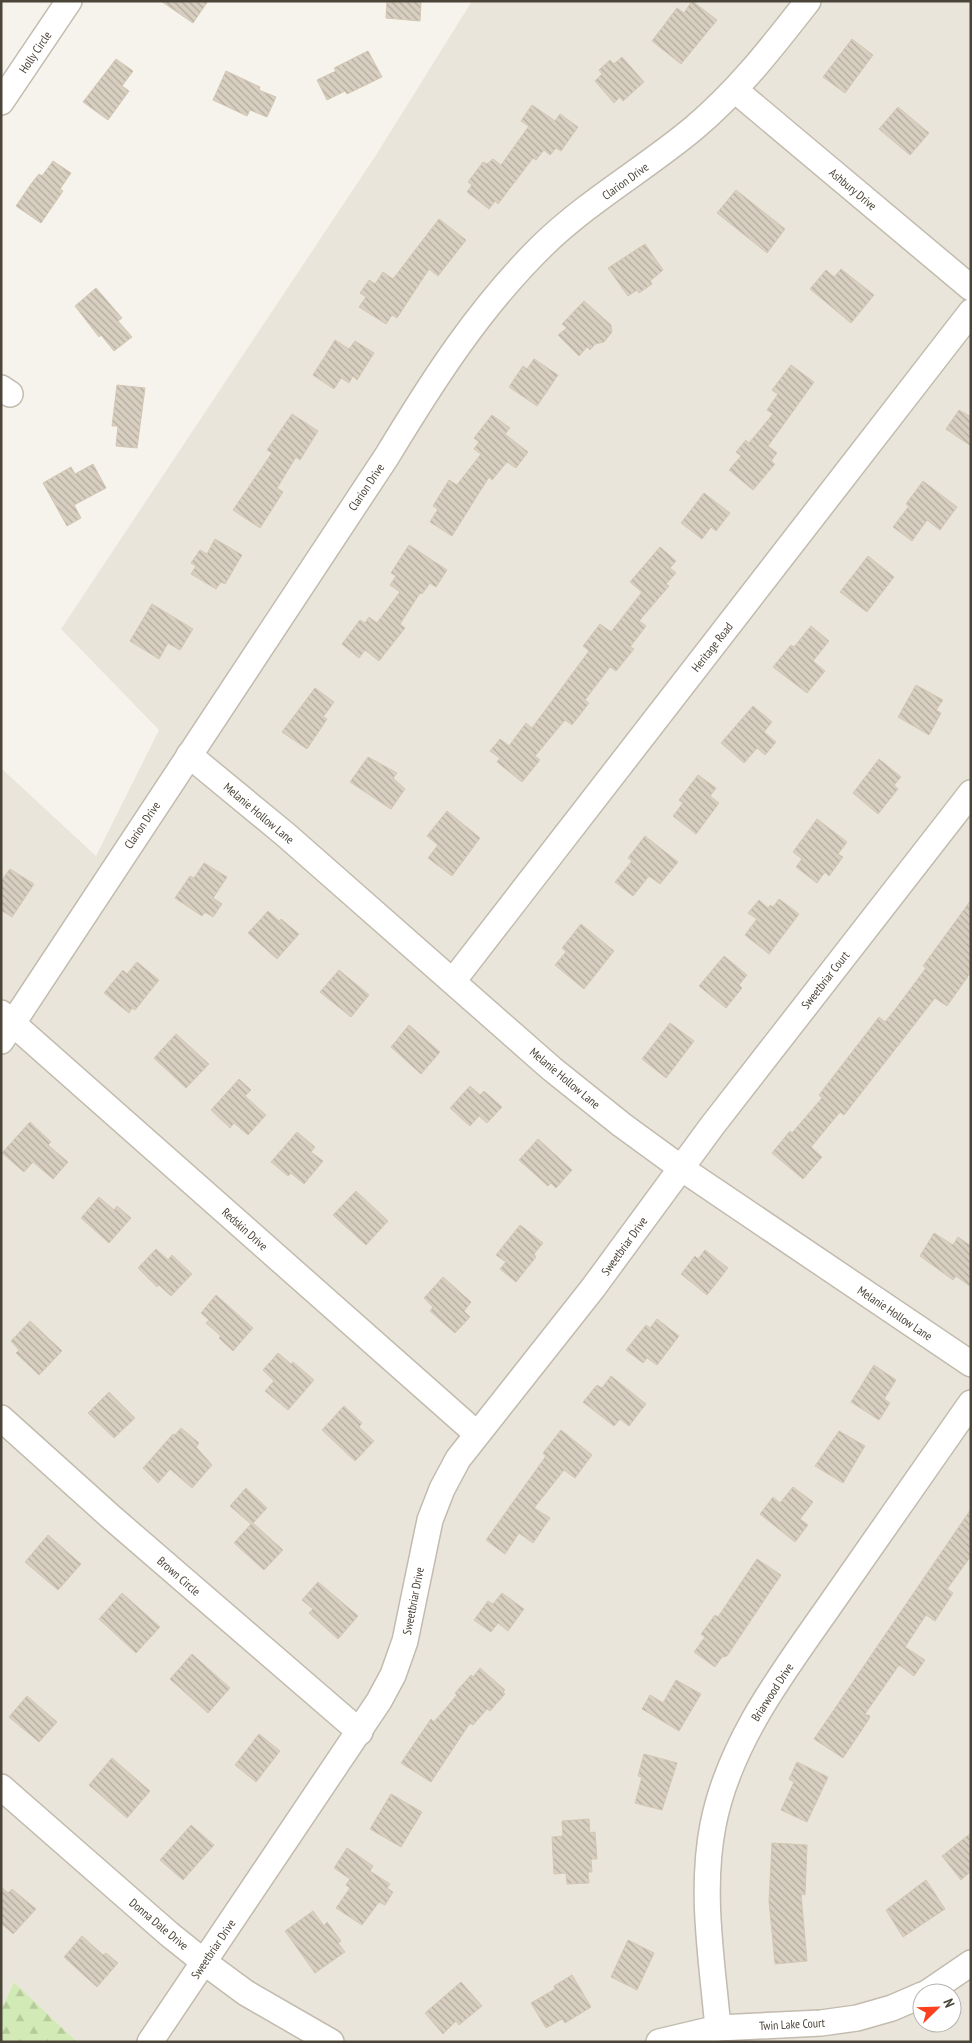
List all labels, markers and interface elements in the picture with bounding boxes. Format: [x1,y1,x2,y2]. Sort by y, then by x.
street label: Holly Circle [16,28,54,76]
street label: Clarion Drive [599,159,651,203]
street label: Ashbury Drive [826,165,880,213]
street label: Clarion Drive [345,460,387,513]
street label: Heritage Road [688,619,736,675]
street label: Melanie Hollow Lane [221,779,297,847]
street label: Clarion Drive [121,798,163,851]
street label: Sweetbriar Court [798,947,853,1012]
street label: Melanie Hollow Lane [527,1044,603,1112]
street label: Redskin Drive [219,1205,271,1253]
street label: Sweetbriar Drive [598,1214,650,1278]
street label: Melanie Hollow Lane [855,1282,935,1344]
street label: Brown Circle [154,1553,204,1599]
street label: Sweetbriar Drive [399,1566,427,1636]
street label: Briarwood Drive [748,1660,796,1724]
street label: Donna Dale Drive [126,1895,192,1953]
street label: Sweetbriar Drive [188,1916,238,1982]
north arrow [912,1983,962,2033]
text: N [939,1996,959,2010]
street label: Twin Lake Court [759,2015,826,2033]

